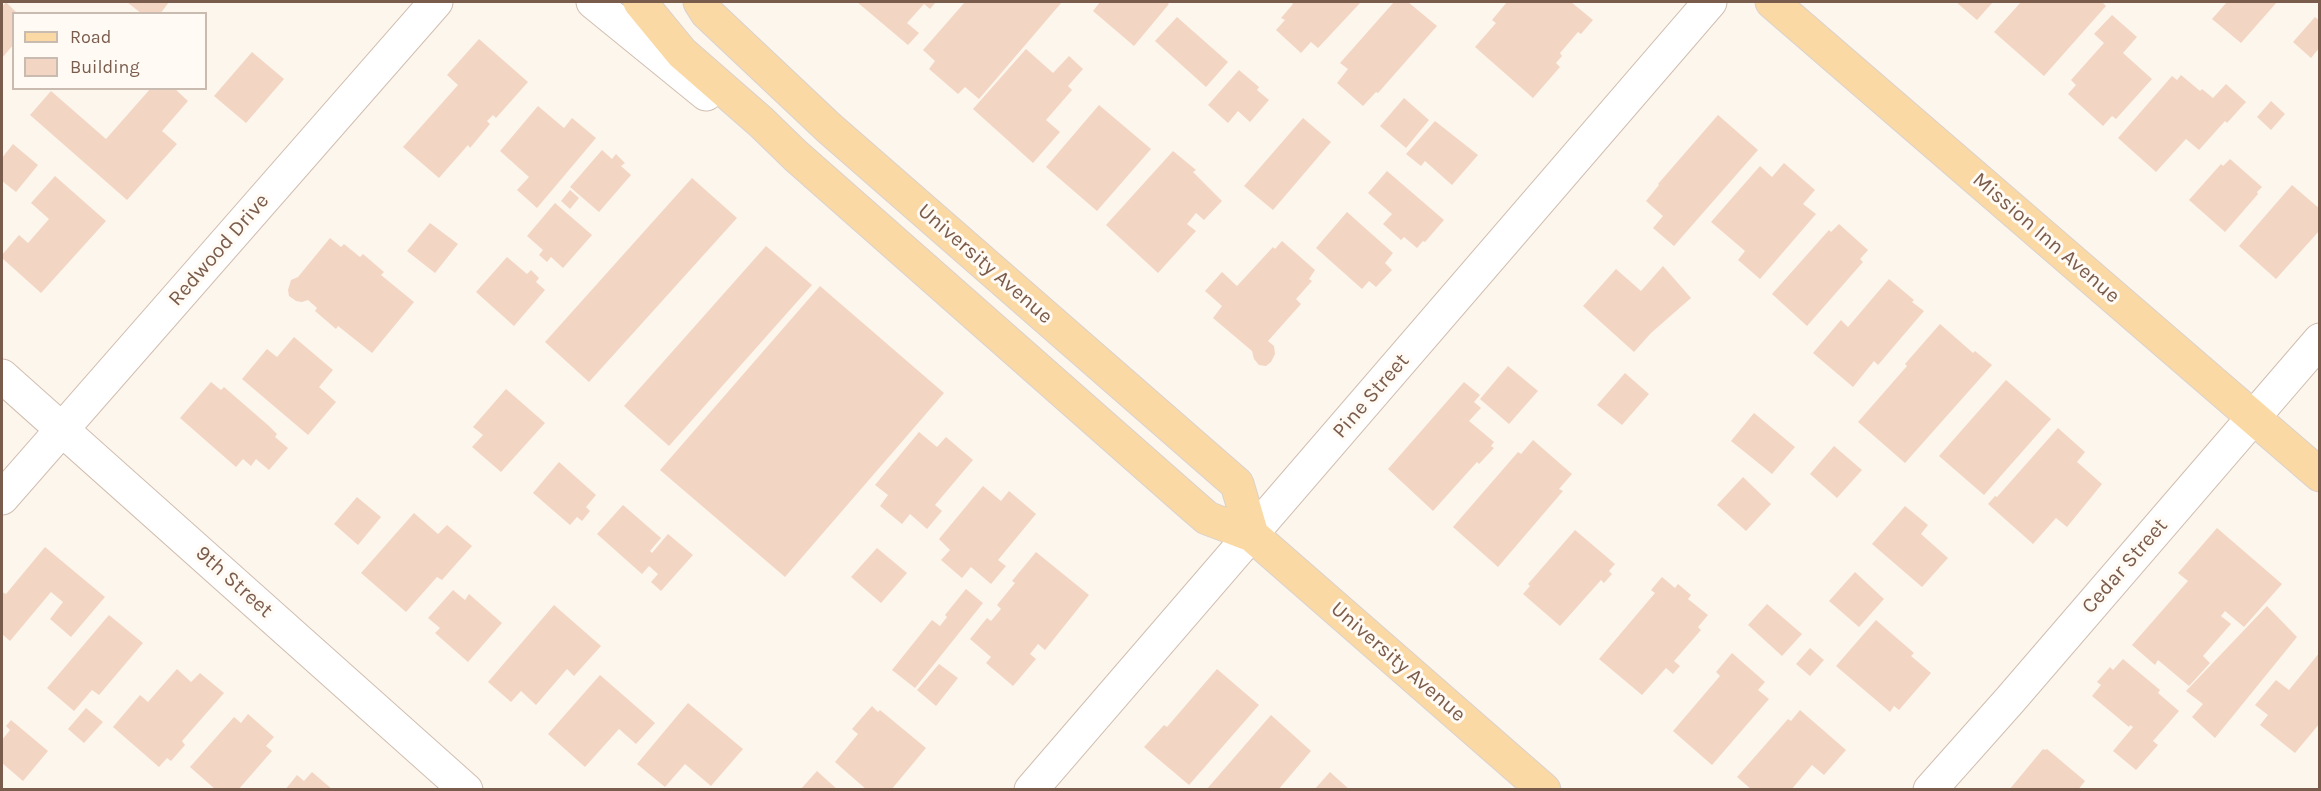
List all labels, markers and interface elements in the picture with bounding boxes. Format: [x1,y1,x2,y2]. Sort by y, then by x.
legend [12,12,207,90]
text: Road [70,26,111,48]
text: Building [70,56,140,78]
street label: Mission Inn Avenue [1967,167,2125,309]
street label: Redwood Drive [163,189,275,311]
street label: University Avenue [912,199,1058,329]
street label: Pine Street [1327,348,1415,444]
street label: Cedar Street [2077,513,2173,619]
street label: 9th Street [190,541,278,623]
street label: University Avenue [1325,597,1471,727]

